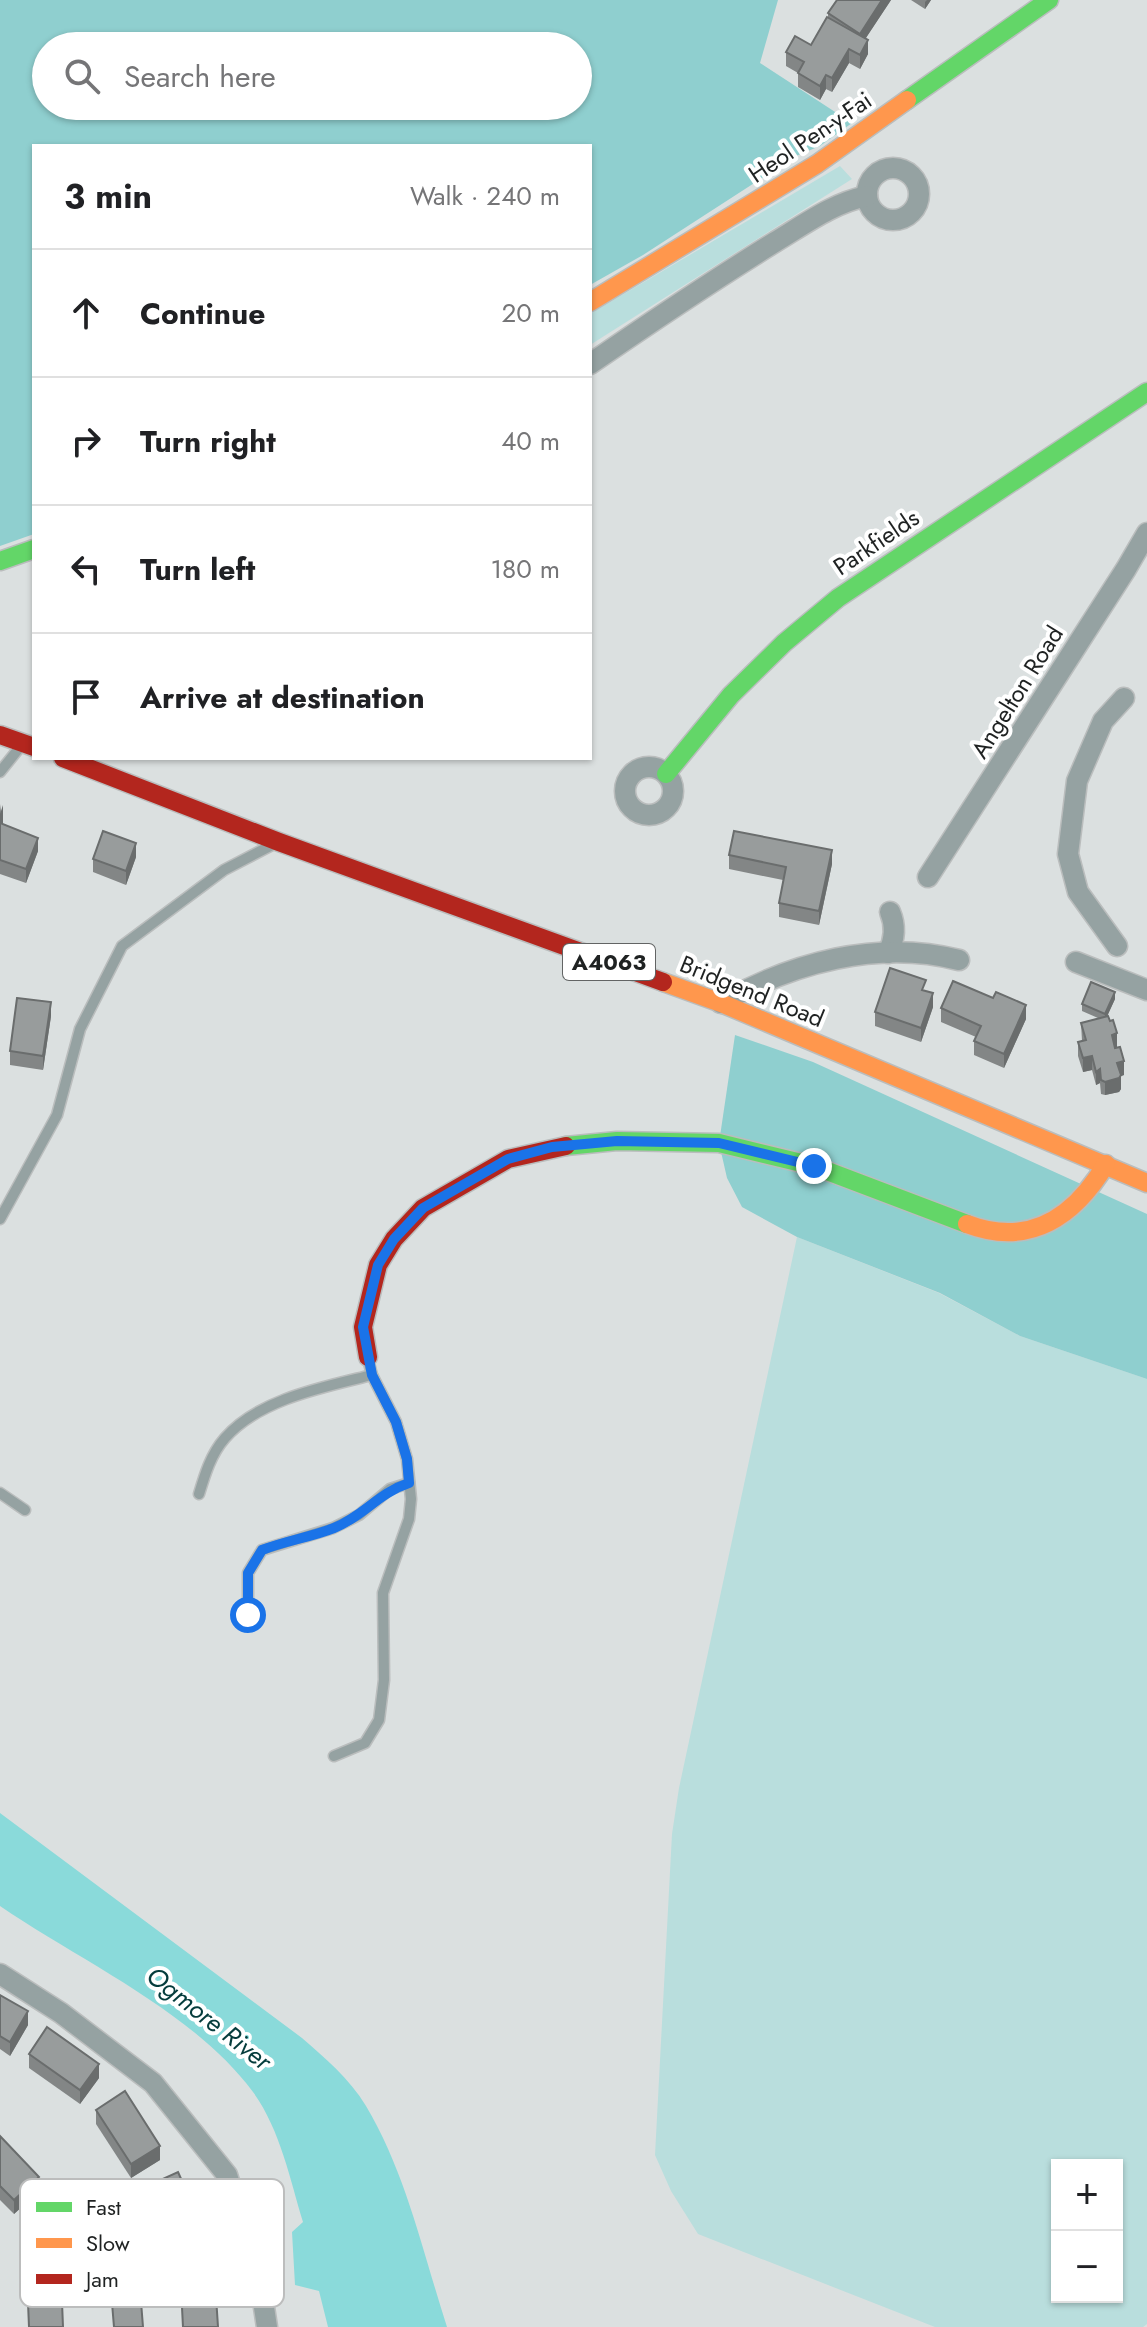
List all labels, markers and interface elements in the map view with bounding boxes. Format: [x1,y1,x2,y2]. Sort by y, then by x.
search box [32,32,592,120]
icon: search [60,54,104,98]
text: Search here [124,55,276,98]
street label: Heol Pen-y-Fai [741,83,879,191]
text: 3 min [64,172,152,221]
text: Walk · 240 m [410,177,560,215]
icon: ahead [64,291,108,335]
text: Continue [140,292,266,335]
text: 20 m [502,294,560,332]
icon: right [64,419,108,463]
text: Turn right [140,420,276,463]
text: 40 m [501,422,560,460]
street label: Parkfields [826,500,926,584]
icon: left [64,547,108,591]
text: Turn left [140,548,255,591]
text: 180 m [490,550,560,588]
street label: Angelton Road [962,619,1072,765]
icon: arrive [64,675,108,719]
text: Arrive at destination [140,676,425,719]
road number: A4063 [563,944,655,980]
street label: Bridgend Road [675,946,829,1036]
route end [796,1148,832,1184]
route start [230,1597,266,1633]
water label: Ogmore River [138,1957,281,2080]
map controls [1051,2159,1123,2303]
button: + [1051,2159,1123,2231]
legend [20,2179,284,2307]
text: Fast [86,2191,122,2223]
text: Slow [86,2227,130,2259]
button: − [1051,2231,1123,2303]
text: Jam [83,2263,119,2295]

